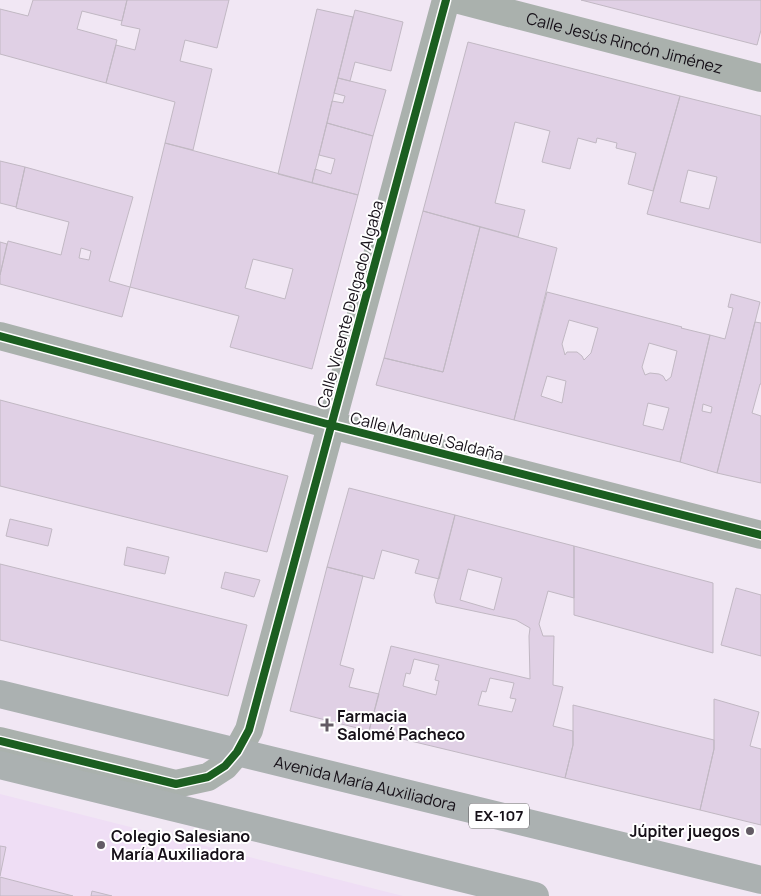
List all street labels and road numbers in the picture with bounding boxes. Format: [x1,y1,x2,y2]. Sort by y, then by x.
street label: Calle Jesús Rincón Jiménez [524,7,725,79]
street label: Calle Vicente Delgado Algaba [312,198,388,410]
street label: Calle Manuel Saldaña [348,406,506,466]
street label: Avenida María Auxiliadora [272,750,459,816]
road number: EX-107 [469,804,529,828]

